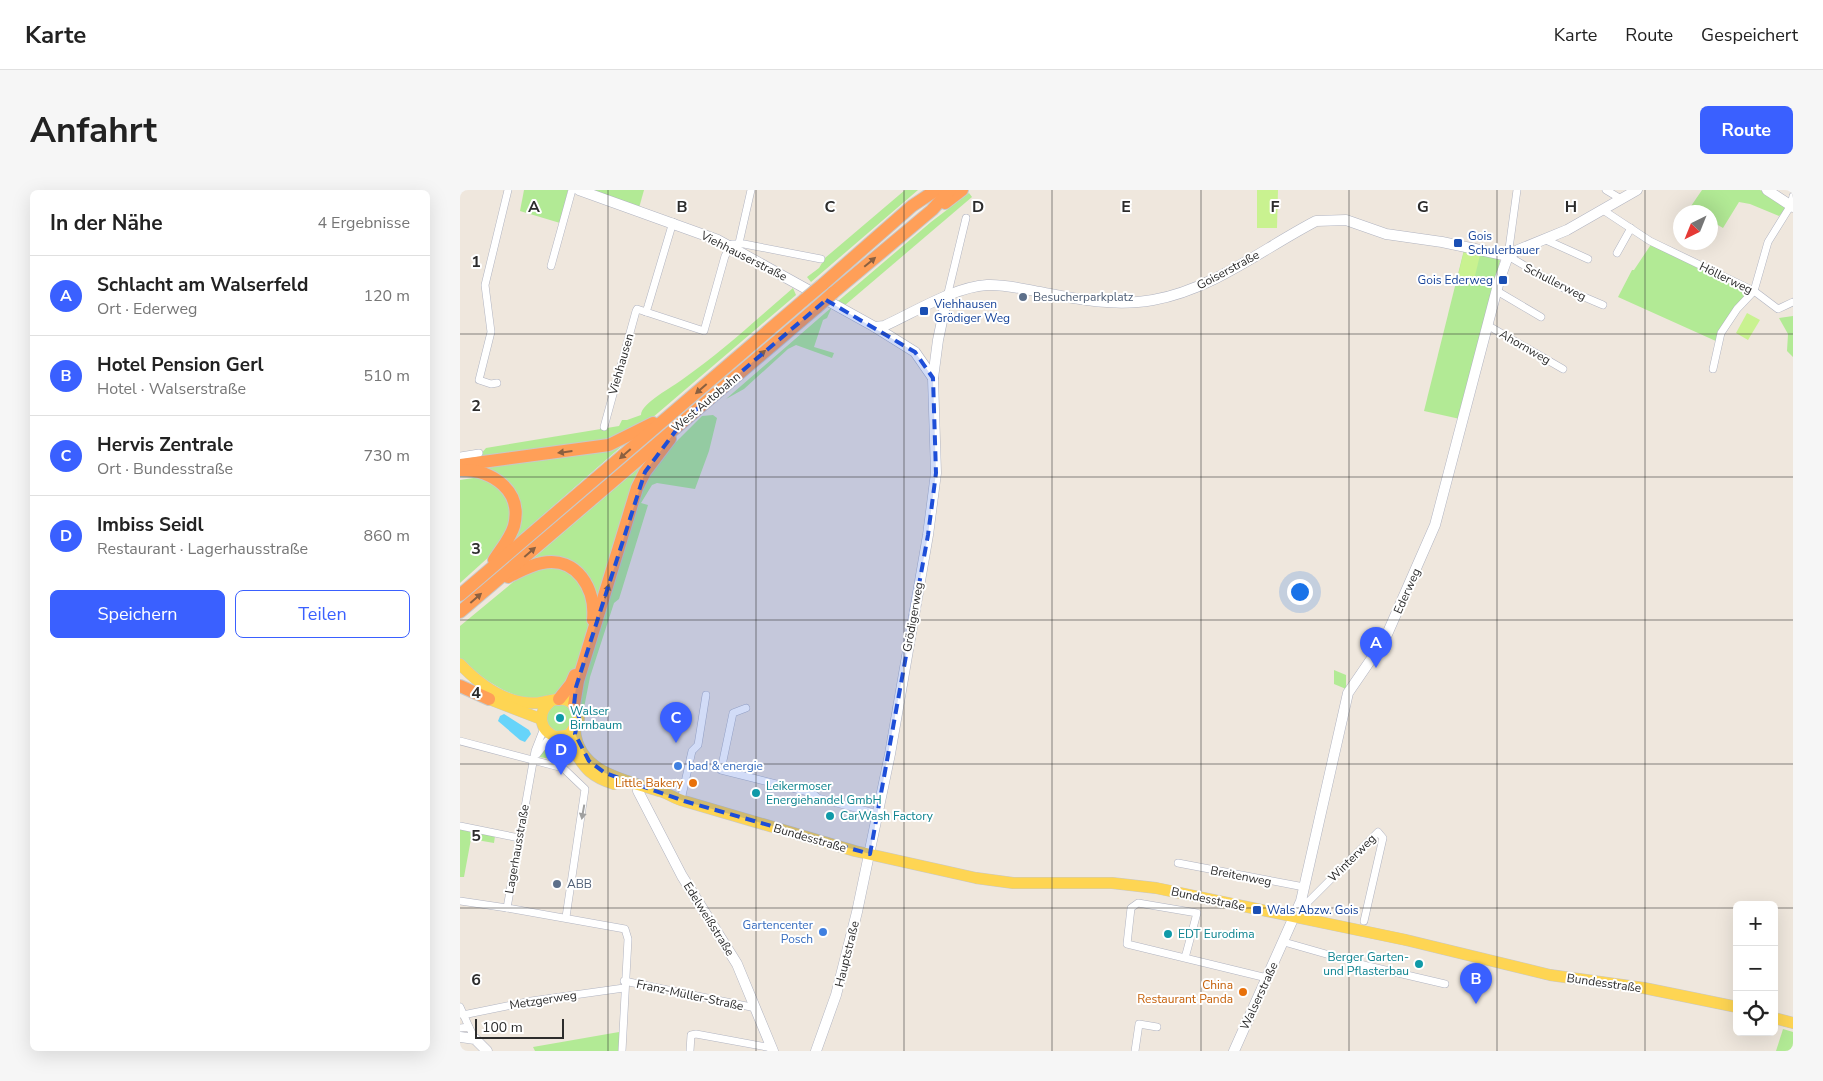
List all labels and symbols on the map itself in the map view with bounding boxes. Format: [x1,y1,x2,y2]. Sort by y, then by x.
text: A [528,196,540,218]
text: B [676,196,688,218]
text: C [825,196,836,218]
text: D [972,196,984,218]
text: E [1121,196,1131,218]
text: F [1271,196,1280,218]
text: G [1417,196,1429,218]
text: H [1565,196,1577,218]
north arrow [1673,205,1718,250]
street label: Viehhauserstraße [697,227,790,285]
place label: Gois Schulerbauer [1468,228,1540,258]
marker: Gois Schulerbauer [1452,237,1464,249]
street label: Goiserstraße [1194,247,1262,293]
text: 1 [471,251,481,273]
one-way arrow [864,256,877,267]
street label: Höllerweg [1697,258,1755,298]
street label: Schullerweg [1521,259,1589,305]
place label: Gois Ederweg [1418,272,1493,288]
marker: Gois Ederweg [1497,274,1509,286]
place label: Besucherparkplatz [1033,289,1134,305]
marker: Besucherparkplatz [1017,291,1029,303]
place label: Viehhausen Grödiger Weg [933,296,1010,326]
marker: Viehhausen Grödiger Weg [918,305,930,317]
street label: Ahornweg [1496,326,1554,368]
street label: Viehhausen [604,331,637,398]
one-way arrow [754,350,767,361]
street label: West Autobahn [668,368,744,436]
one-way arrow [695,383,707,395]
text: 2 [471,395,481,417]
one-way arrow [557,448,573,456]
one-way arrow [619,448,631,459]
text: 3 [471,538,481,560]
one-way arrow [523,547,536,558]
street label: Ederweg [1390,566,1424,616]
your location [1287,579,1313,605]
street label: Grödigerweg [899,581,927,653]
one-way arrow [603,583,611,598]
one-way arrow [470,592,482,604]
pin: A [1360,627,1392,668]
text: 4 [471,682,481,704]
pin: C [660,702,692,743]
place label: Walser Birnbaum [570,703,622,733]
marker: Walser Birnbaum [554,712,566,724]
pin: D [545,734,577,775]
place label: bad & energie [688,758,763,774]
marker: bad & energie [672,760,684,772]
place label: Little Bakery [615,775,684,791]
marker: Little Bakery [687,777,699,789]
place label: Leikermoser Energiehandel GmbH [766,778,882,808]
marker: Leikermoser Energiehandel GmbH [750,787,762,799]
street label: Lagerhausstraße [501,803,533,895]
one-way arrow [578,804,586,820]
place label: CarWash Factory [840,808,934,824]
marker: CarWash Factory [824,810,836,822]
street label: Bundesstraße [772,820,848,856]
text: 5 [471,825,481,847]
street label: Winterweg [1325,831,1379,885]
street label: Breitenweg [1209,862,1273,890]
place label: ABB [567,876,592,892]
marker: ABB [551,878,563,890]
street label: Edelweißstraße [680,879,738,959]
street label: Bundesstraße [1170,883,1246,915]
place label: Wals Abzw. Gois [1267,902,1359,918]
marker: Wals Abzw. Gois [1251,904,1263,916]
place label: Gartencenter Posch [743,917,814,947]
street label: Hauptstraße [831,919,863,989]
marker: Gartencenter Posch [817,926,829,938]
place label: EDT Eurodima [1178,926,1255,942]
marker: EDT Eurodima [1162,928,1174,940]
place label: Berger Garten- und Pflasterbau [1323,949,1409,979]
marker: Berger Garten- und Pflasterbau [1413,958,1425,970]
street label: Walserstraße [1236,960,1282,1032]
pin: B [1460,963,1492,1004]
text: 6 [471,969,481,991]
street label: Bundesstraße [1566,970,1642,996]
street label: Franz-Müller-Straße [635,976,745,1014]
place label: China Restaurant Panda [1137,977,1233,1007]
marker: China Restaurant Panda [1237,986,1249,998]
street label: Metzgerweg [508,987,578,1013]
scale bar [475,1016,564,1039]

